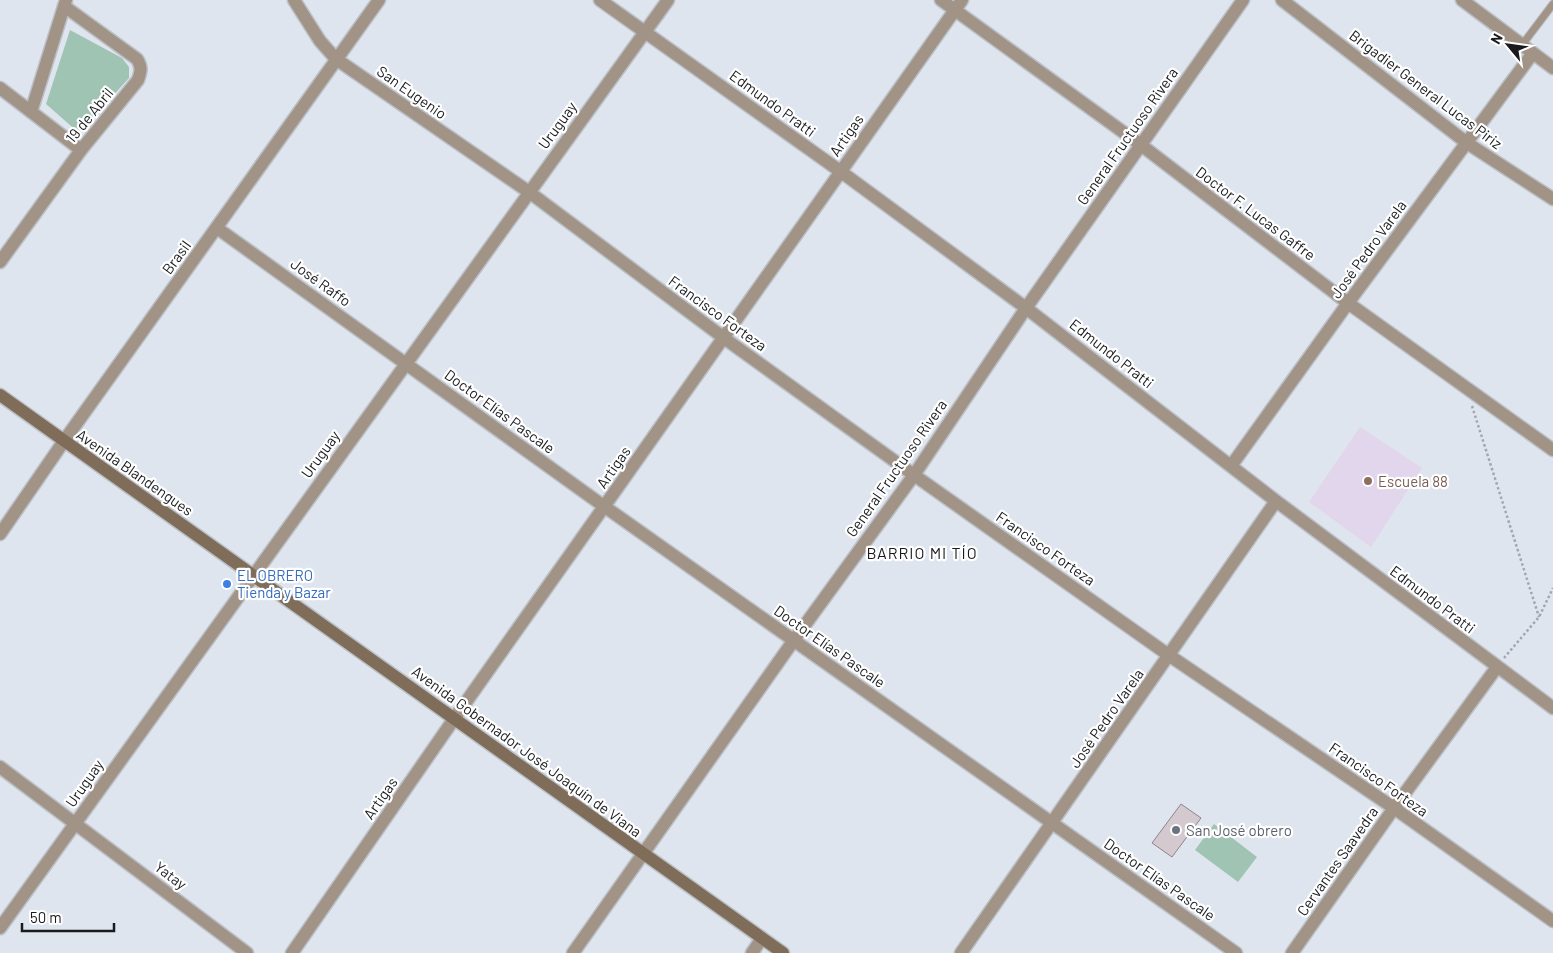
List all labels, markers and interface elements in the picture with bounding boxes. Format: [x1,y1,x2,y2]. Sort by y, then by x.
north arrow [1483,20,1533,70]
street label: Brigadier General Lucas Piriz [1346,26,1506,152]
text: N [1487,30,1506,47]
street label: San Eugenio [374,61,450,123]
street label: General Fructuoso Rivera [1073,64,1181,208]
street label: Edmundo Pratti [727,66,819,140]
street label: 19 de Abril [61,84,117,146]
street label: Uruguay [534,98,580,152]
street label: Artigas [825,111,867,159]
street label: Doctor F. Lucas Gaffre [1193,162,1319,264]
street label: José Pedro Varela [1326,197,1410,301]
street label: Brasil [158,237,194,277]
street label: José Raffo [287,254,355,310]
street label: Francisco Forteza [666,271,770,355]
street label: Edmundo Pratti [1066,315,1158,391]
street label: Doctor Elías Pascale [442,365,558,457]
street label: General Fructuoso Rivera [842,396,950,540]
street label: Avenida Blandengues [73,425,197,519]
street label: Uruguay [297,427,343,481]
street label: Artigas [592,443,634,491]
place label: Escuela 88 [1378,472,1448,490]
marker: Escuela 88 [1362,475,1374,487]
street label: Francisco Forteza [993,507,1099,589]
district label: BARRIO MI TÍO [866,543,978,562]
street label: Edmundo Pratti [1387,561,1479,637]
place label: EL OBRERO Tienda y Bazar [237,566,331,601]
marker: EL OBRERO Tienda y Bazar [221,578,233,590]
street label: Doctor Elías Pascale [771,601,889,691]
street label: Avenida Gobernador José Joaquín de Viana [409,662,645,840]
street label: José Pedro Varela [1065,665,1147,771]
street label: Francisco Forteza [1326,738,1432,820]
street label: Uruguay [61,756,107,810]
street label: Artigas [359,774,401,822]
street label: Cervantes Saavedra [1293,803,1381,919]
place label: San José obrero [1186,821,1292,839]
marker: San José obrero [1170,824,1182,836]
street label: Doctor Elías Pascale [1101,834,1219,924]
street label: Yatay [151,857,191,893]
scale bar [22,900,115,932]
text: 50 m [30,908,62,926]

